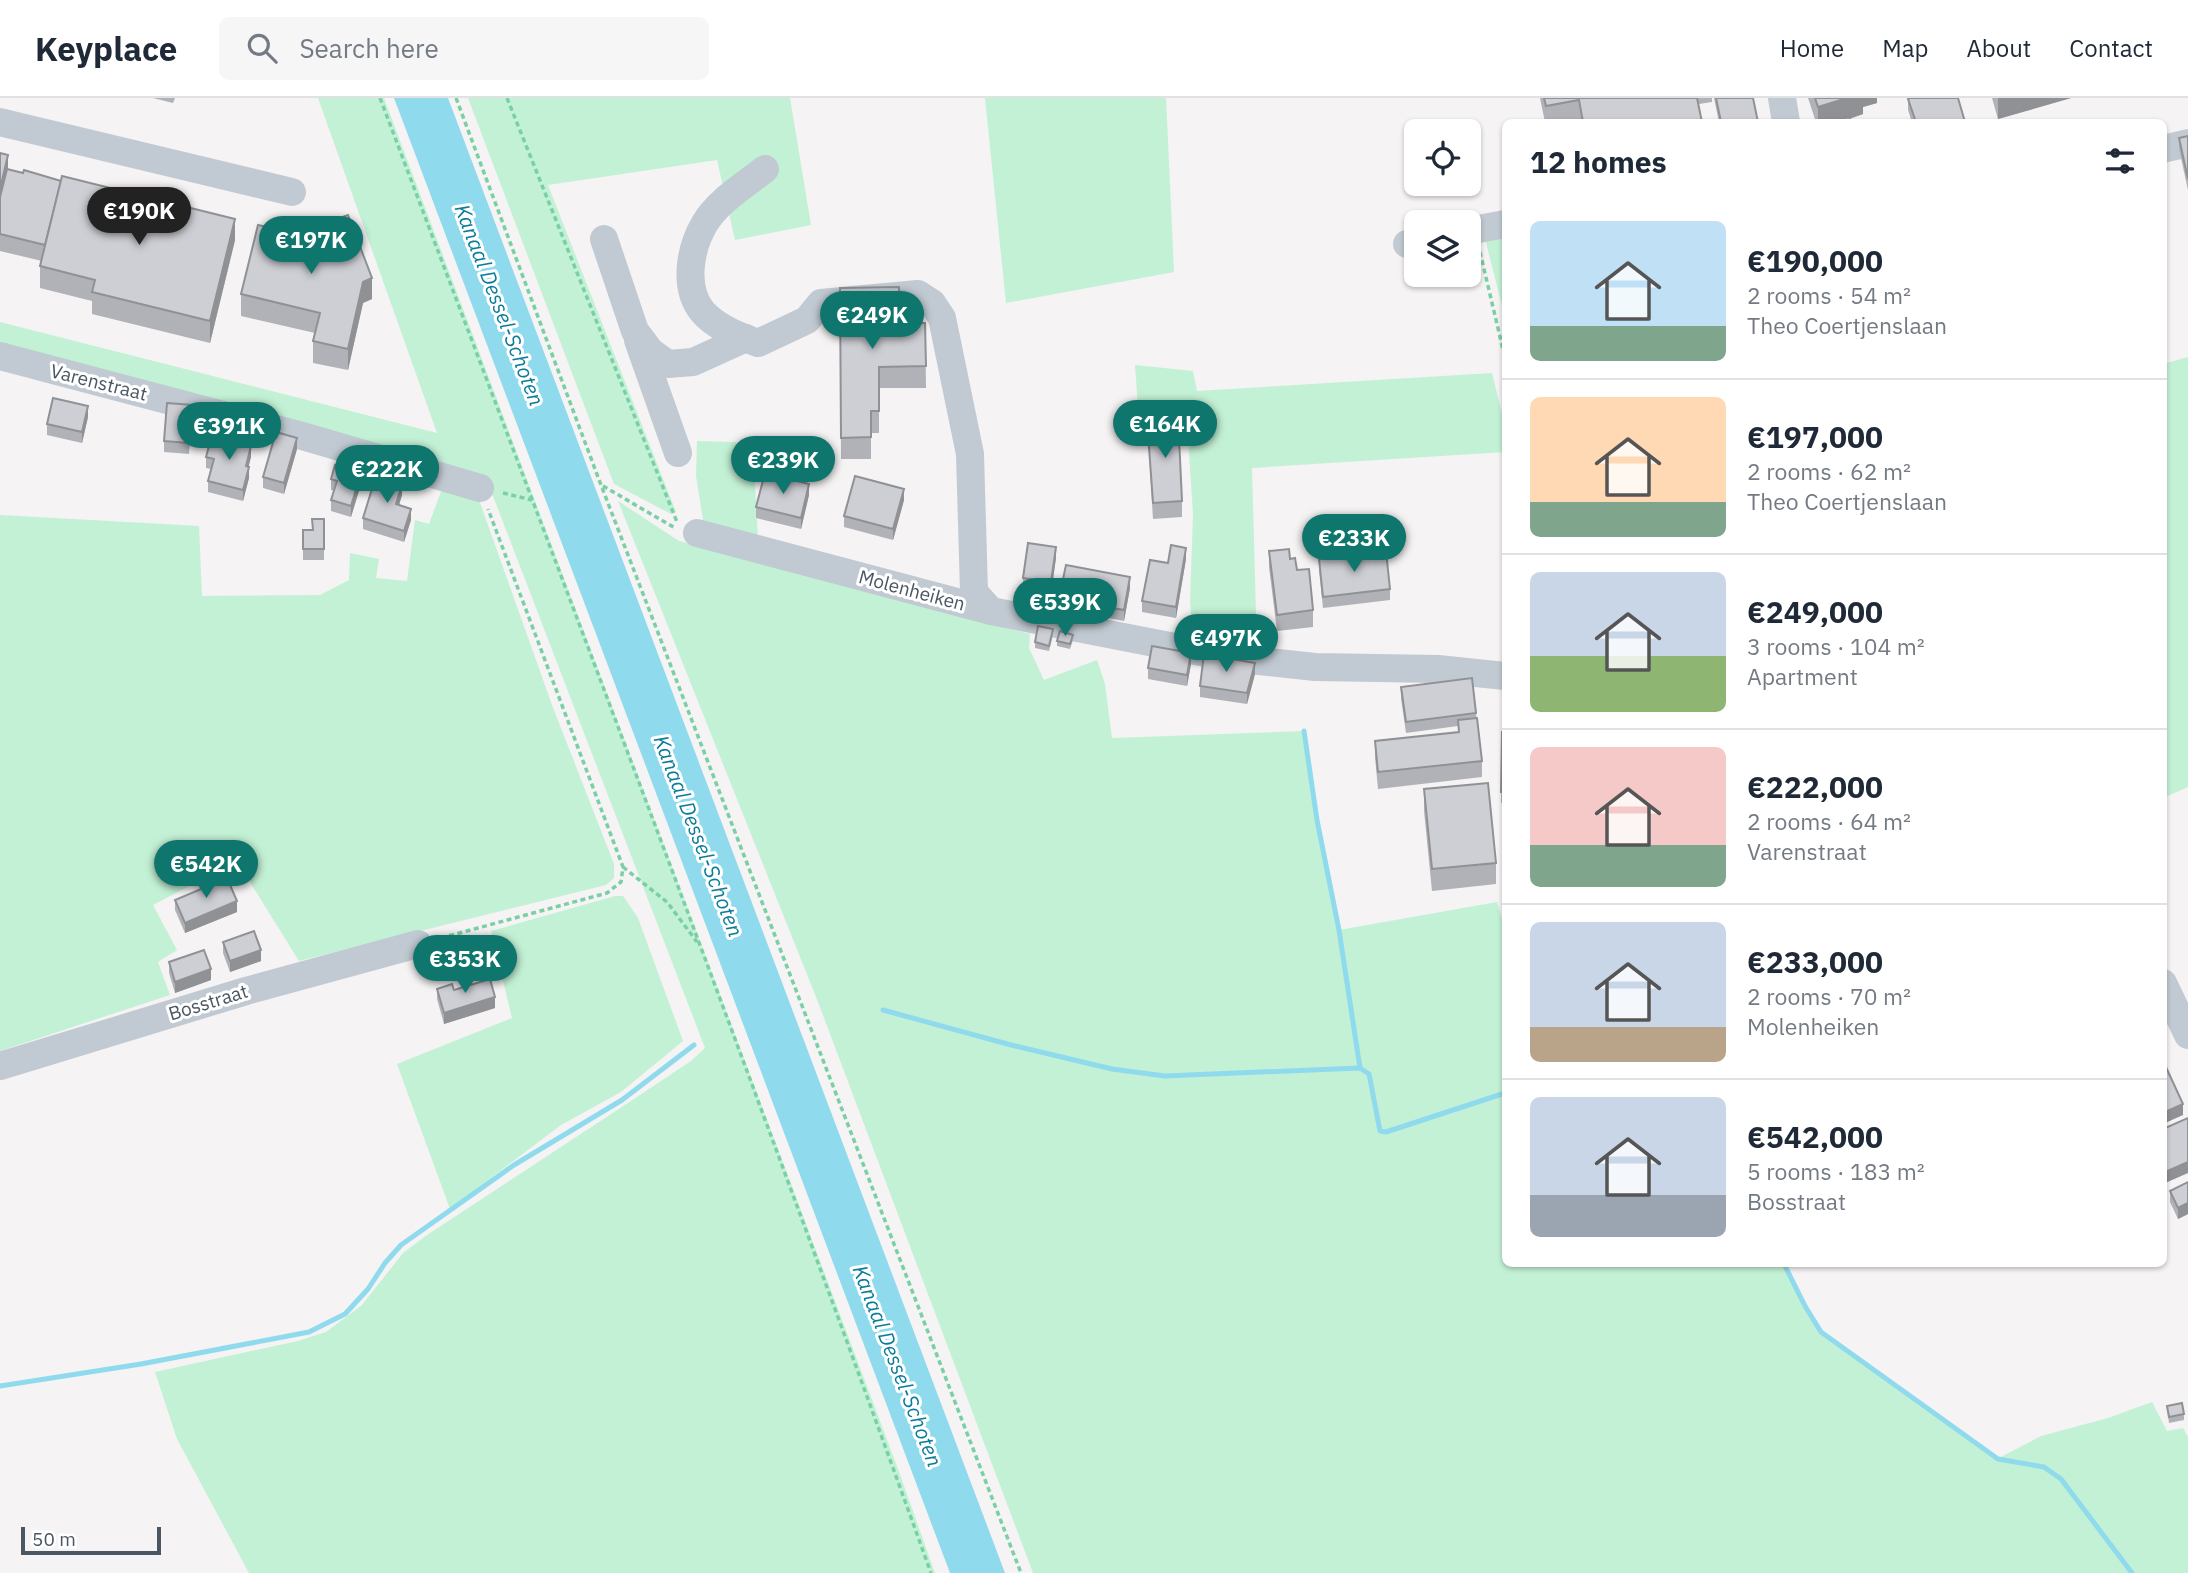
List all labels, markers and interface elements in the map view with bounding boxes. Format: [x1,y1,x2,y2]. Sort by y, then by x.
search box [219,17,709,80]
text: Keyplace [35,27,177,70]
icon: search [243,29,281,67]
text: Search here [299,31,439,65]
text: Home [1780,32,1844,64]
text: Map [1882,32,1928,64]
text: About [1966,32,2031,64]
text: Contact [2069,32,2153,64]
map controls [1404,119,1481,287]
button: locate [1404,119,1481,196]
text: 12 homes [1530,142,1667,181]
icon: filters [2101,142,2139,180]
pin: €190K [90,188,188,247]
text: €190K [103,195,175,225]
water label: Kanaal Dessel-Schoten [449,200,551,410]
button: layers [1404,210,1481,287]
pin: €197K [262,216,360,276]
text: €197K [275,224,347,254]
text: €190,000 [1747,241,1883,280]
icon: home [1586,249,1670,333]
text: 2 rooms · 54 m² [1747,280,1911,310]
pin: €249K [823,292,921,351]
text: €249K [836,299,908,329]
text: Theo Coertjenslaan [1747,310,1947,340]
street label: Varenstraat [48,358,150,406]
pin: €164K [1116,400,1214,460]
pin: €391K [180,402,278,462]
text: €164K [1129,408,1201,438]
text: €391K [193,410,265,440]
text: €197,000 [1747,417,1883,456]
icon: home [1586,425,1670,509]
pin: €239K [734,436,832,496]
text: €239K [747,444,819,474]
pin: €222K [338,446,436,505]
text: €222K [351,453,423,483]
text: 2 rooms · 62 m² [1747,456,1911,486]
text: Theo Coertjenslaan [1747,486,1947,516]
pin: €233K [1305,514,1403,574]
text: €233K [1318,522,1390,552]
street label: Molenheiken [856,564,968,616]
pin: €539K [1016,578,1114,638]
text: €539K [1029,586,1101,616]
text: €249,000 [1747,592,1883,631]
icon: home [1586,600,1670,684]
pin: €497K [1177,614,1275,674]
text: €497K [1190,622,1262,652]
text: 3 rooms · 104 m² [1747,631,1925,661]
text: Apartment [1747,661,1858,691]
water label: Kanaal Dessel-Schoten [648,731,750,941]
text: €222,000 [1747,767,1883,806]
icon: home [1586,775,1670,859]
text: 2 rooms · 64 m² [1747,806,1911,836]
text: Varenstraat [1747,836,1867,866]
pin: €542K [157,840,255,900]
text: €542K [170,848,242,878]
pin: €353K [416,936,514,995]
text: €233,000 [1747,942,1883,981]
text: €353K [429,943,501,973]
icon: home [1586,950,1670,1034]
street label: Bosstraat [165,979,251,1025]
text: 2 rooms · 70 m² [1747,981,1911,1011]
text: Molenheiken [1747,1011,1879,1041]
text: €542,000 [1747,1117,1883,1156]
icon: home [1586,1125,1670,1209]
text: 5 rooms · 183 m² [1747,1156,1925,1186]
text: Bosstraat [1747,1186,1846,1216]
water label: Kanaal Dessel-Schoten [847,1261,949,1471]
scale bar [21,1524,161,1556]
text: 50 m [32,1527,76,1551]

